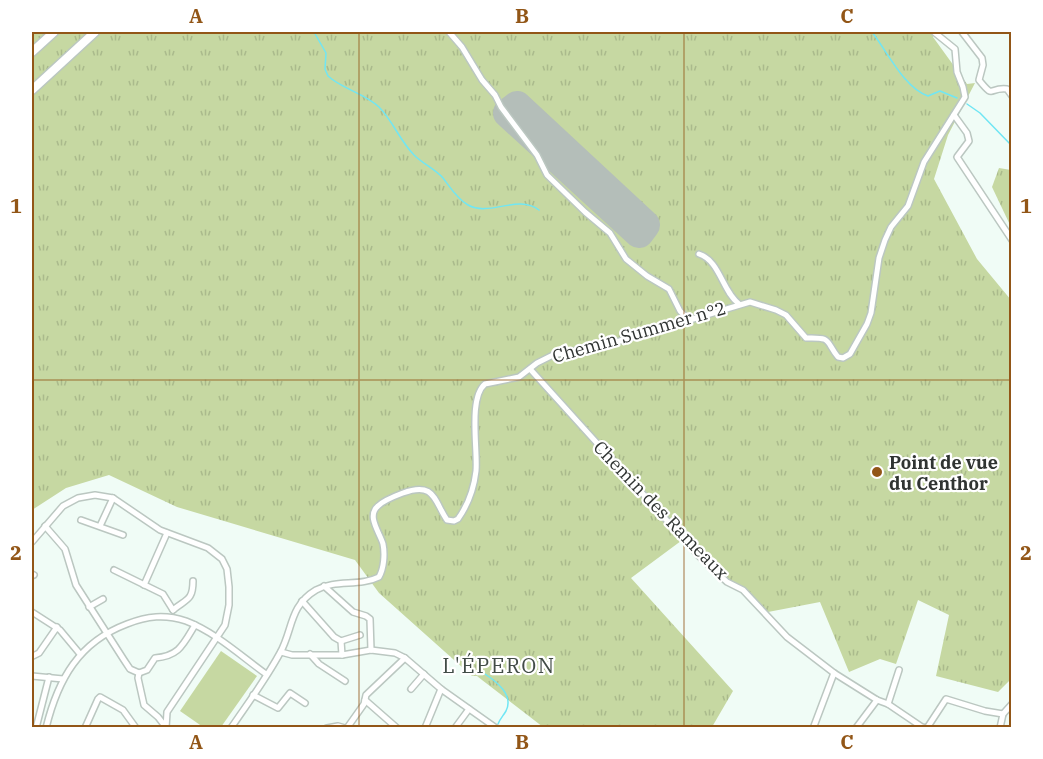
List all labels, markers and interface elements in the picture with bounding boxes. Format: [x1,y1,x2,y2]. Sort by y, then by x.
text: A [189,2,203,29]
text: B [515,2,529,29]
text: C [840,2,854,29]
text: 1 [10,192,22,219]
text: 1 [1020,192,1032,219]
street label: Chemin Summer n°2 [550,296,728,368]
street label: Chemin des Rameaux [589,436,733,584]
place label: Point de vue du Centhor [889,451,998,495]
marker: Point de vue du Centhor [870,465,884,479]
text: 2 [10,539,22,566]
text: 2 [1020,539,1032,566]
district label: L'ÉPERON [442,651,556,679]
text: A [189,728,203,755]
text: B [515,728,529,755]
text: C [840,728,854,755]

